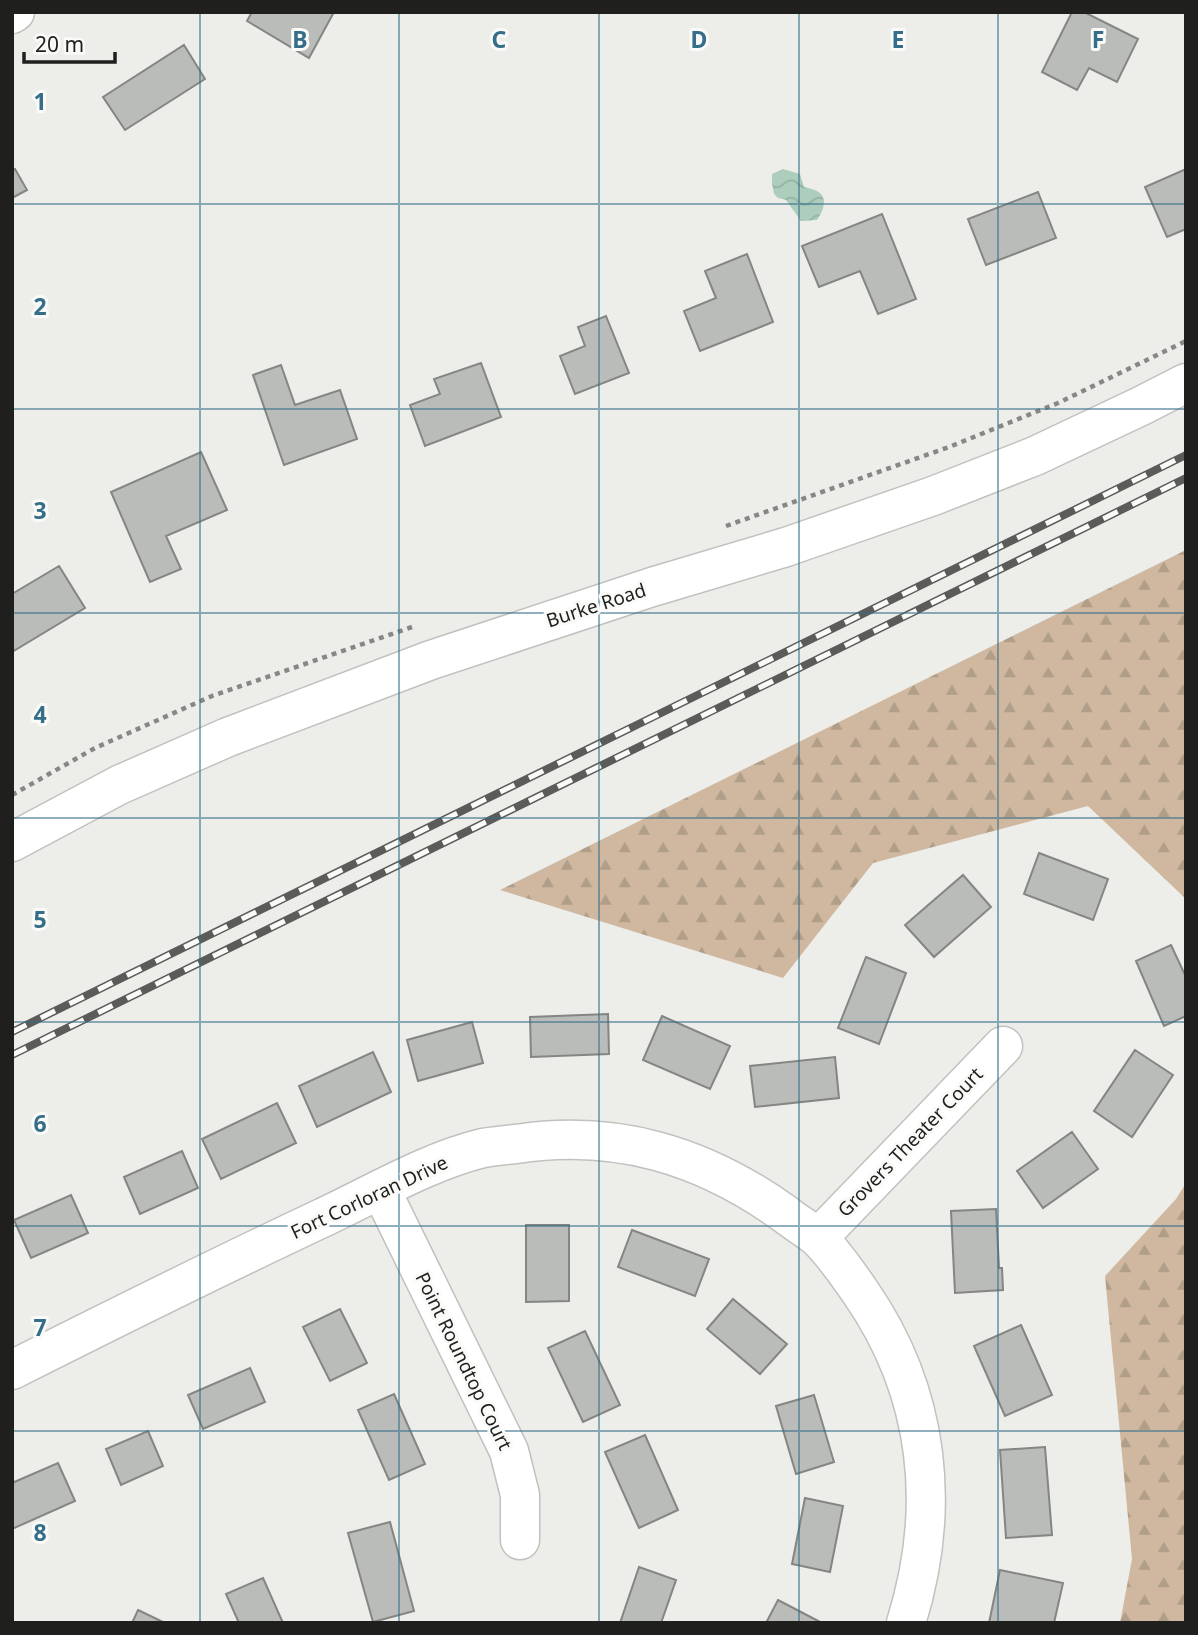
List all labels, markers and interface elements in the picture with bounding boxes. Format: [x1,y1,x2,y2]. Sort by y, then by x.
scale bar [24,21,116,65]
text: B [292,23,308,55]
text: C [492,23,507,55]
text: D [691,23,707,55]
text: E [892,23,904,55]
text: F [1092,23,1104,55]
text: 20 m [35,30,84,58]
text: 1 [33,85,47,117]
text: 2 [33,290,47,322]
text: 3 [33,494,47,526]
street label: Burke Road [543,577,649,633]
text: 4 [33,698,47,730]
text: 5 [33,903,47,935]
street label: Grovers Theater Court [832,1061,988,1222]
text: 6 [33,1107,47,1139]
street label: Fort Corloran Drive [286,1149,452,1245]
street label: Point Roundtop Court [410,1268,518,1454]
text: 7 [33,1311,47,1343]
text: 8 [33,1516,47,1548]

